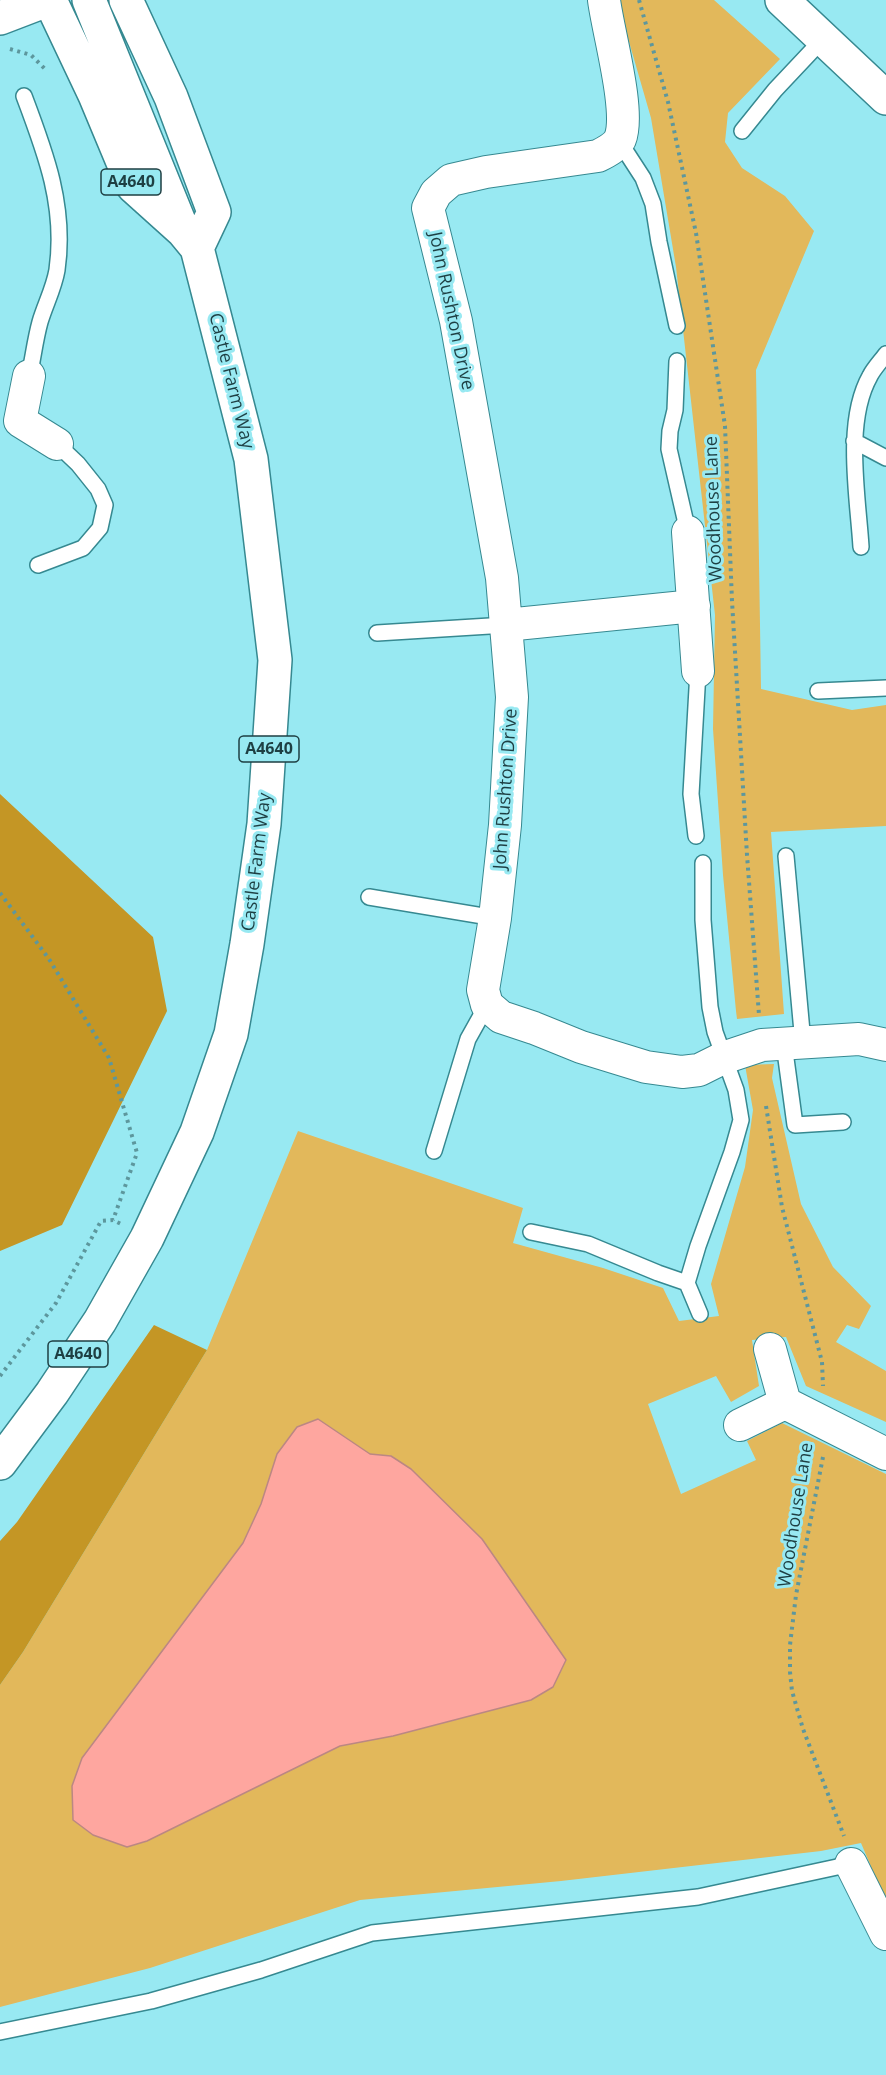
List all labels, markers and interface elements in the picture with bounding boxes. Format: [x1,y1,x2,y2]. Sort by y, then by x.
road number: A4640 [101,169,161,195]
street label: John Rushton Drive [424,230,478,392]
street label: Castle Farm Way [204,311,258,451]
street label: Woodhouse Lane [701,436,727,582]
street label: John Rushton Drive [490,708,522,870]
road number: A4640 [239,736,299,762]
street label: Castle Farm Way [238,792,276,932]
road number: A4640 [48,1341,108,1367]
street label: Woodhouse Lane [774,1441,818,1589]

